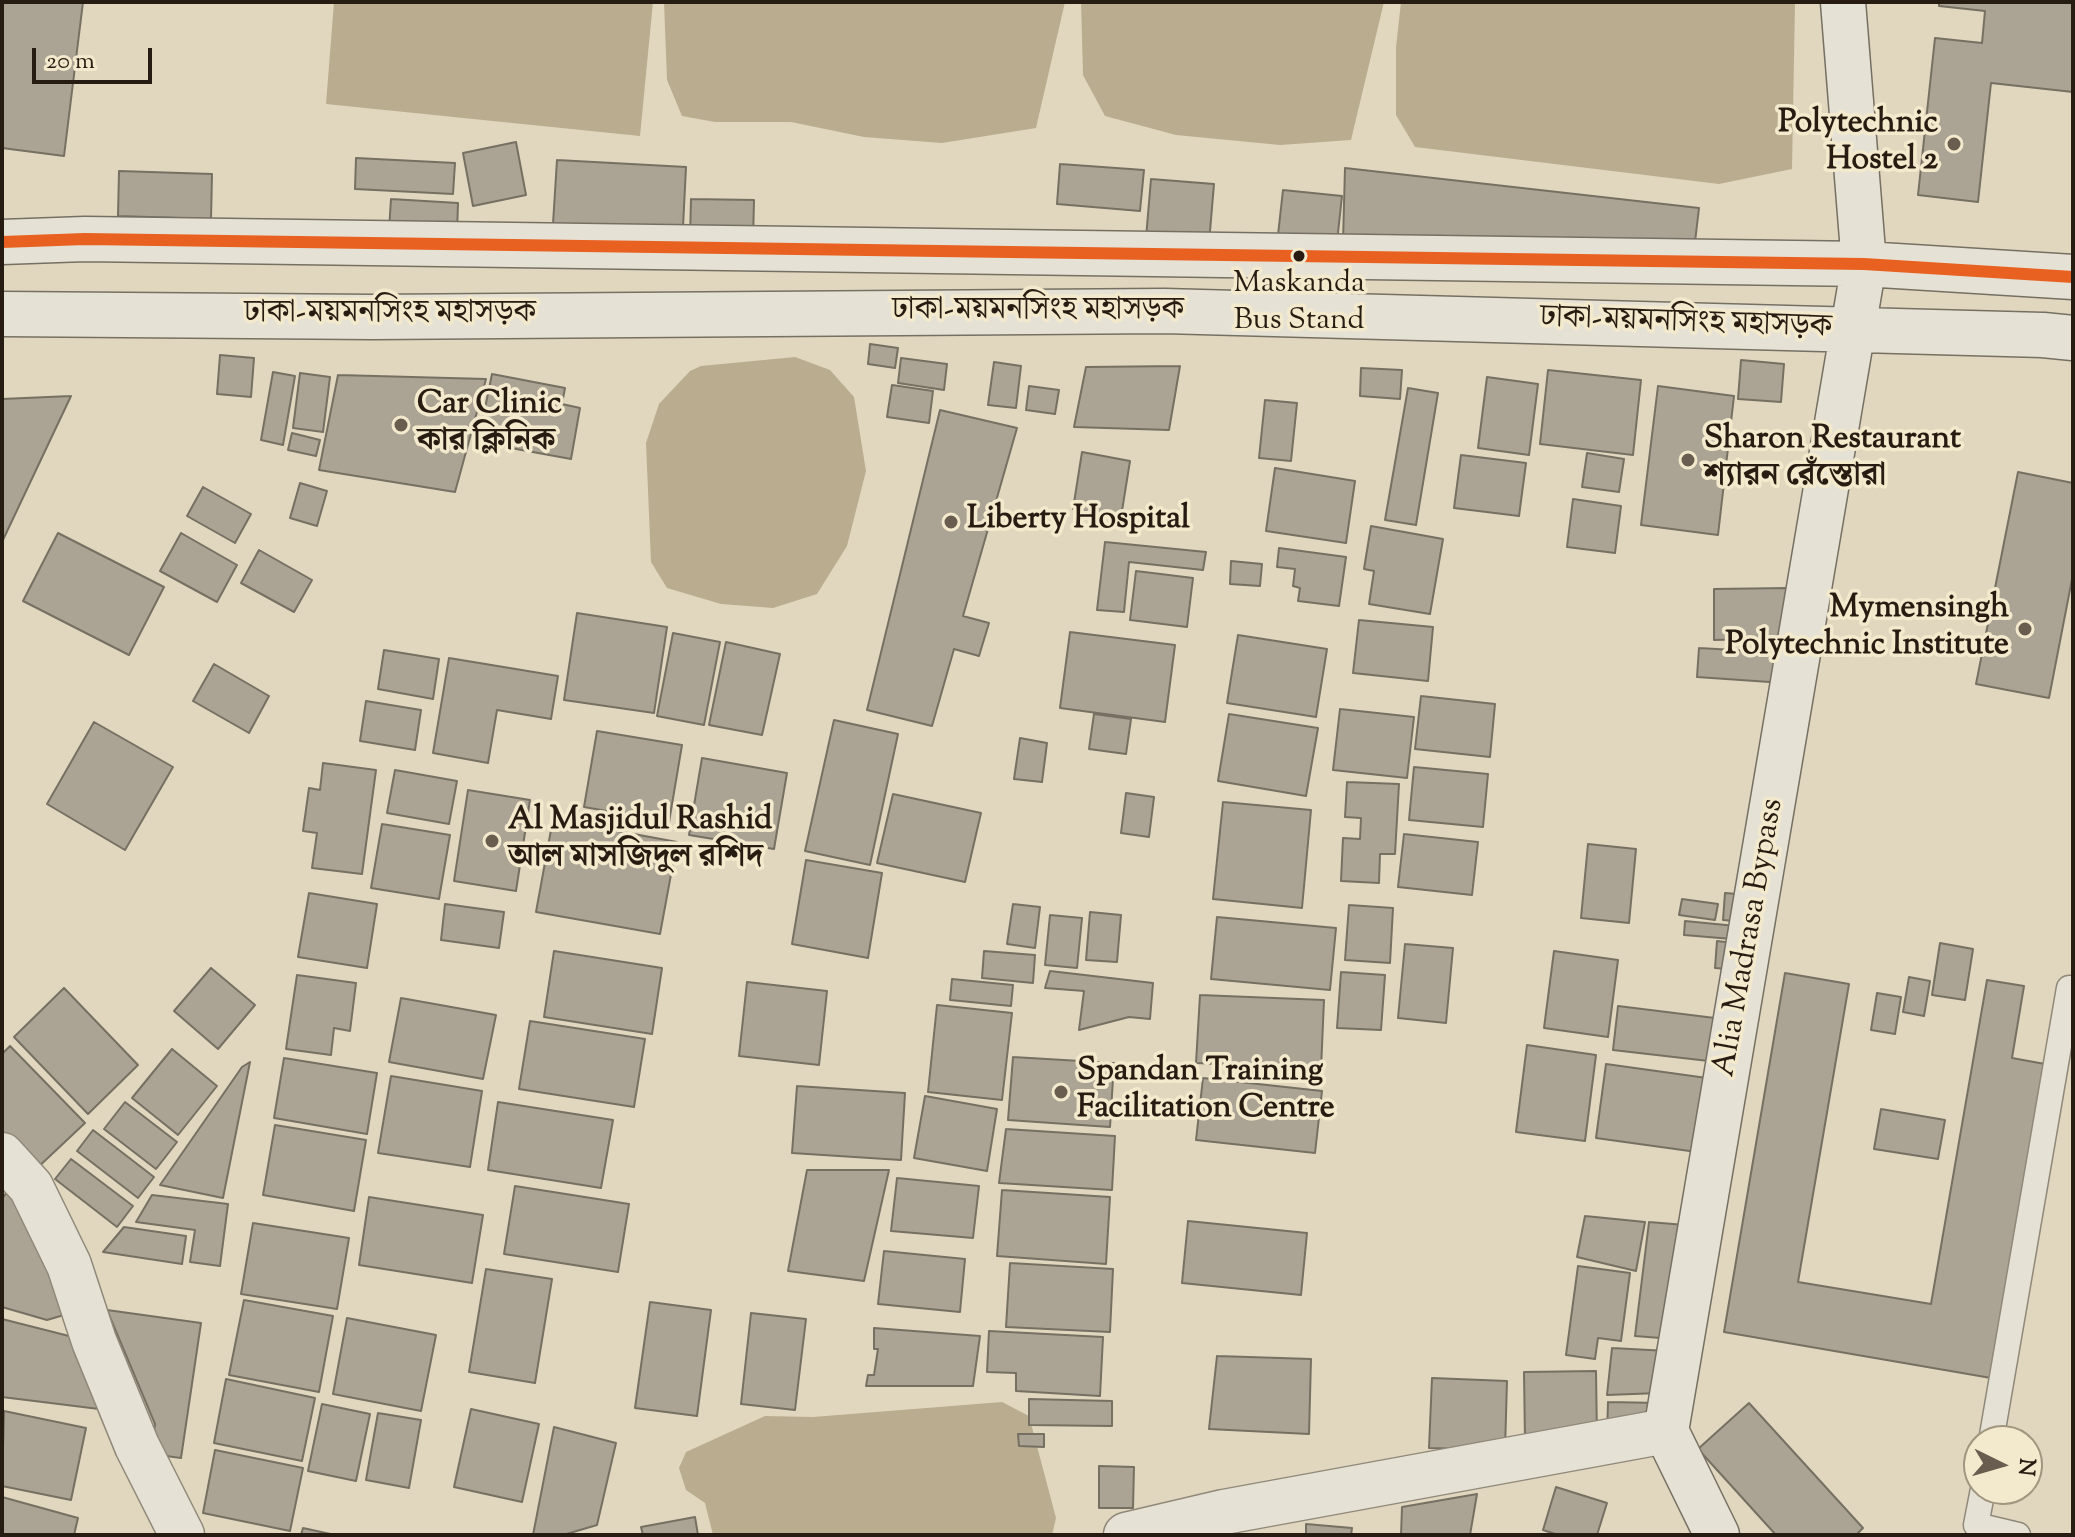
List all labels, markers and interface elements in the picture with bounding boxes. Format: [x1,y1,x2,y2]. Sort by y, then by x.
scale bar [36,32,156,82]
text: 20 m [46,45,95,79]
place label: Polytechnic Hostel 2 [1778,107,1938,182]
marker: Polytechnic Hostel 2 [1945,135,1963,153]
marker: Maskanda Bus Stand [1291,248,1307,264]
place label: Maskanda Bus Stand [1233,268,1365,338]
street label: ঢাকা-ময়মনসিংহ মহাসড়ক [892,294,1184,332]
street label: ঢাকা-ময়মনসিংহ মহাসড়ক [244,297,536,335]
street label: ঢাকা-ময়মনসিংহ মহাসড়ক [1539,301,1833,349]
place label: Car Clinic কার ক্লিনিক [417,388,562,463]
marker: Car Clinic কার ক্লিনিক [392,416,410,434]
place label: Sharon Restaurant শ্যারন রেঁস্তোরা [1704,423,1961,498]
marker: Sharon Restaurant শ্যারন রেঁস্তোরা [1679,451,1697,469]
place label: Liberty Hospital [967,503,1190,541]
marker: Liberty Hospital [942,513,960,531]
place label: Mymensingh Polytechnic Institute [1725,592,2009,667]
marker: Mymensingh Polytechnic Institute [2016,620,2034,638]
street label: Alia Madrasa Bypass [1708,796,1794,1080]
place label: Al Masjidul Rashid আল মাসজিদুল রশিদ [508,804,772,879]
marker: Al Masjidul Rashid আল মাসজিদুল রশিদ [483,832,501,850]
place label: Spandan Training Facilitation Centre [1077,1055,1335,1130]
marker: Spandan Training Facilitation Centre [1052,1083,1070,1101]
north arrow [1963,1425,2043,1505]
text: N [2008,1457,2042,1477]

